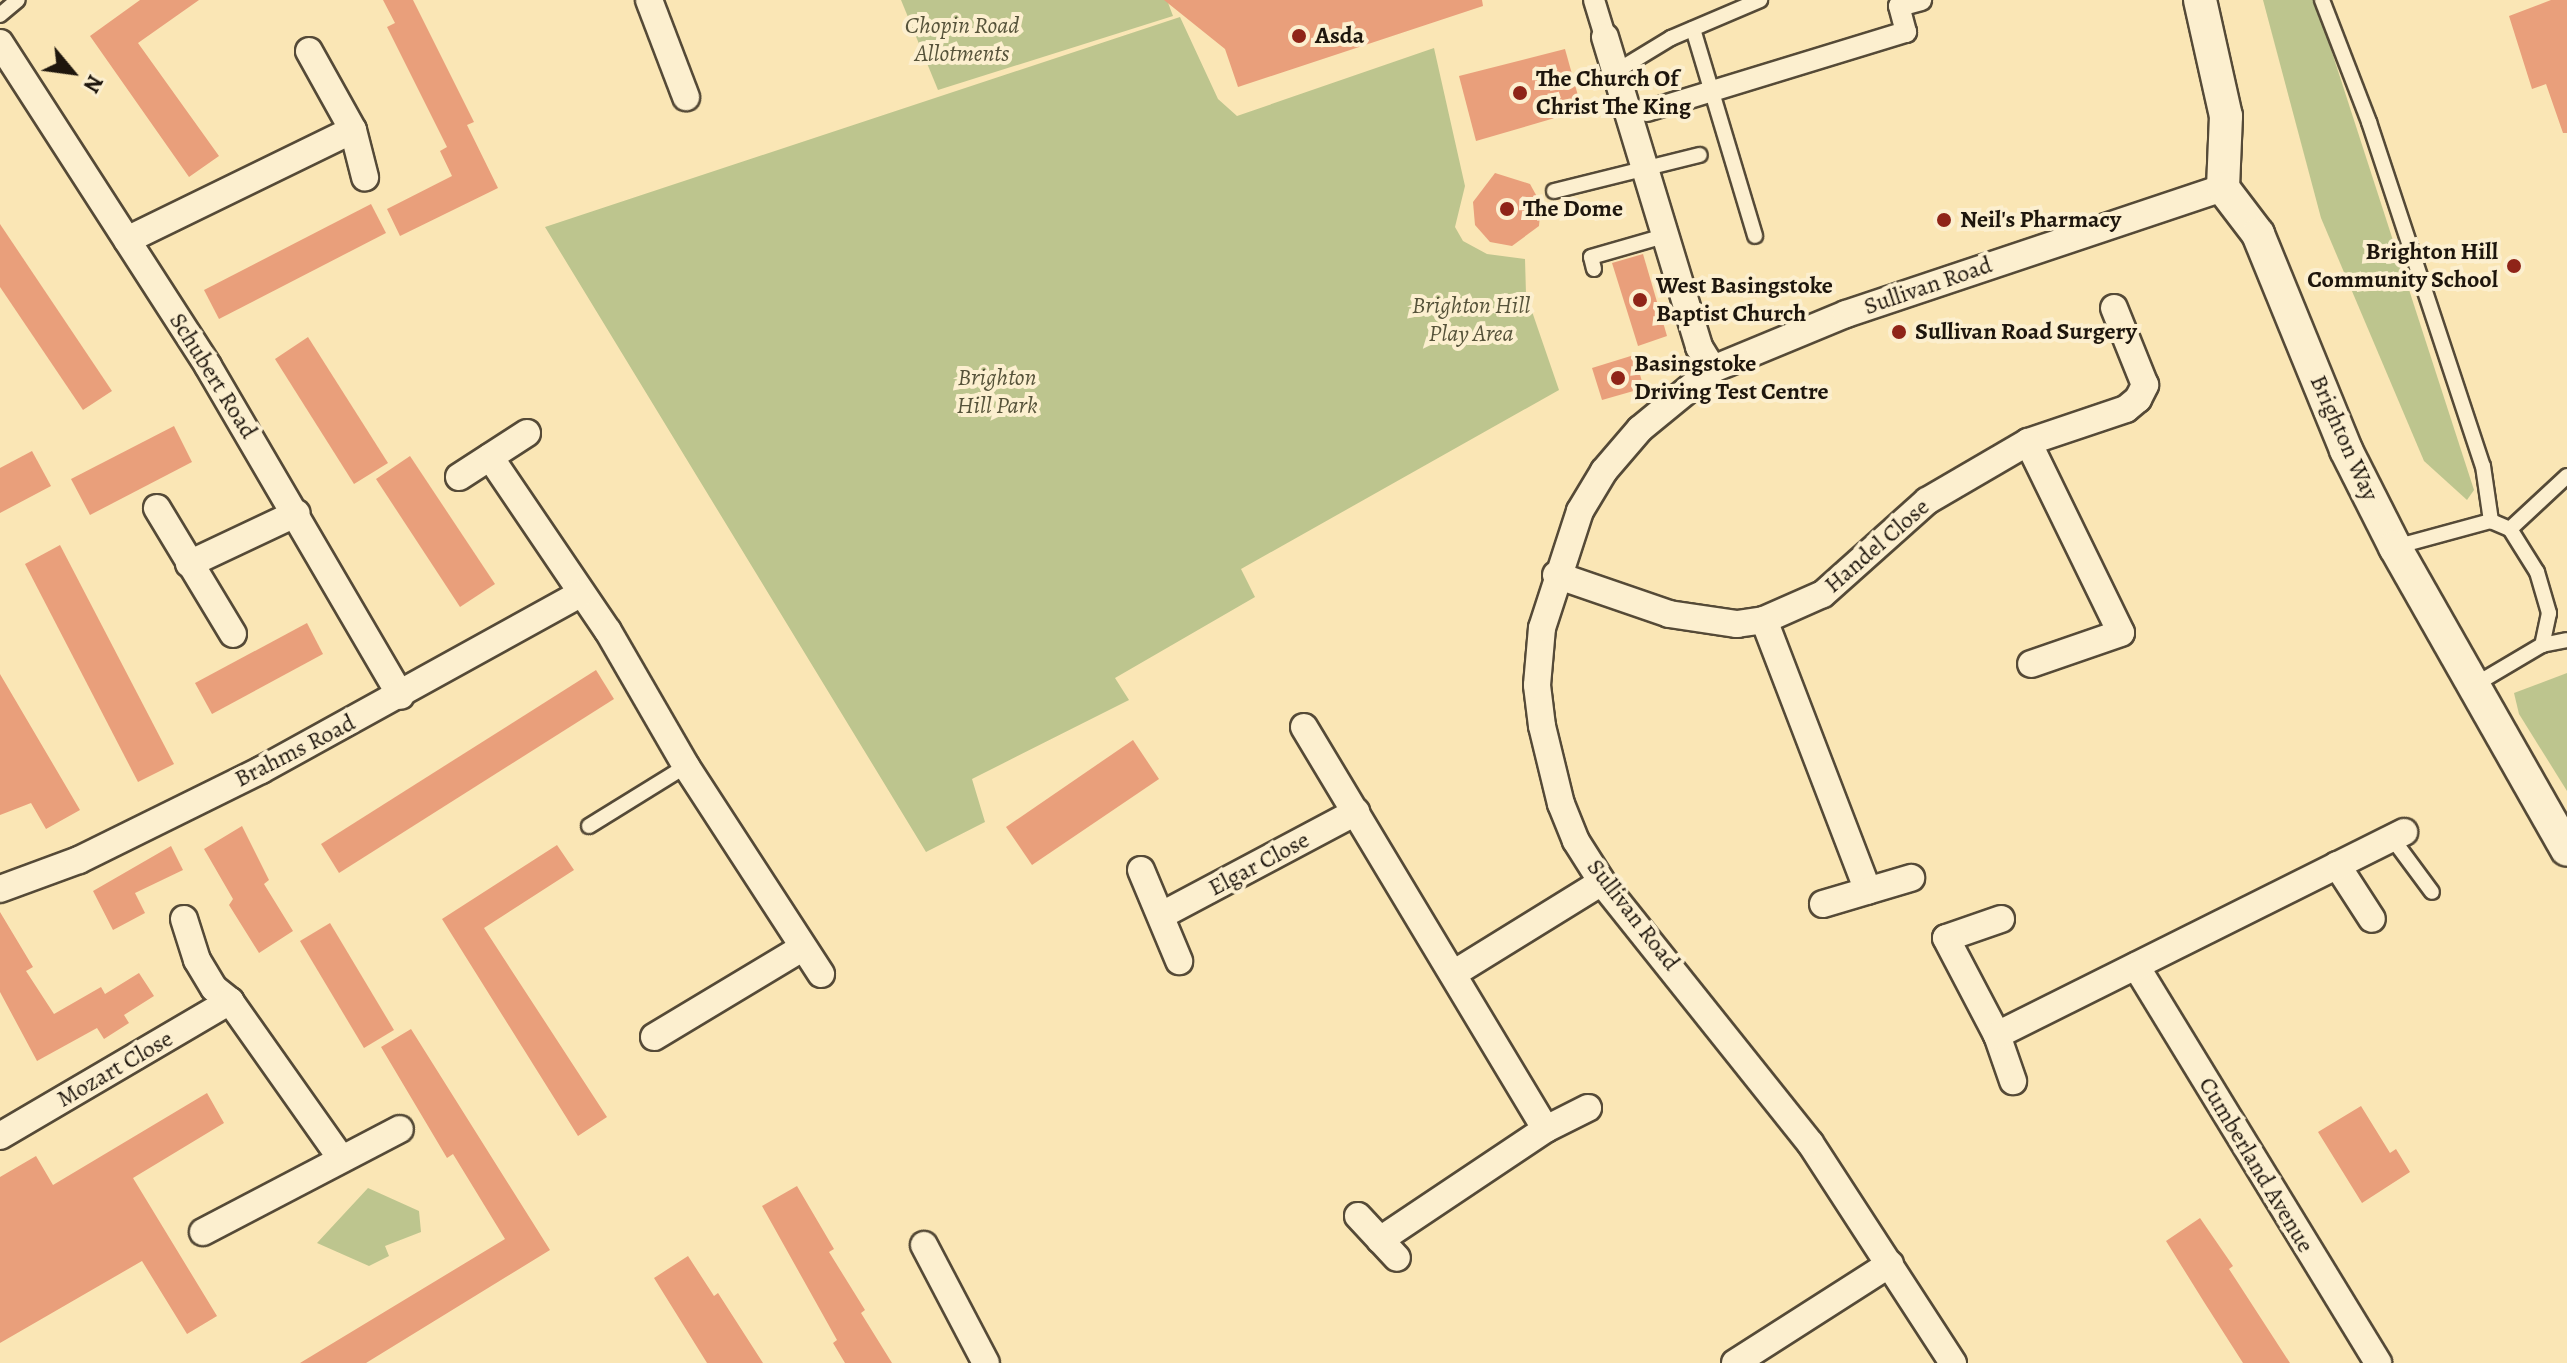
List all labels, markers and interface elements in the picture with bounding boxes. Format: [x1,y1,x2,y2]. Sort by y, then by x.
park label: Chopin Road Allotments [905,12,1019,68]
place label: Asda [1315,22,1364,50]
marker: Asda [1290,27,1308,45]
north arrow [32,32,112,112]
place label: The Church Of Christ The King [1536,65,1691,121]
text: N [76,69,110,98]
marker: The Church Of Christ The King [1511,84,1529,102]
place label: The Dome [1523,195,1623,223]
marker: The Dome [1498,200,1516,218]
place label: Neil's Pharmacy [1960,206,2121,234]
marker: Neil's Pharmacy [1935,211,1953,229]
place label: Brighton Hill Community School [2307,238,2498,294]
street label: Sullivan Road [1860,251,1996,321]
marker: Brighton Hill Community School [2505,257,2523,275]
place label: West Basingstoke Baptist Church [1656,272,1833,328]
marker: West Basingstoke Baptist Church [1631,291,1649,309]
park label: Brighton Hill Play Area [1412,292,1530,348]
street label: Schubert Road [163,308,263,444]
place label: Sullivan Road Surgery [1915,318,2137,346]
marker: Sullivan Road Surgery [1890,323,1908,341]
place label: Basingstoke Driving Test Centre [1634,350,1829,406]
park label: Brighton Hill Park [956,364,1038,420]
marker: Basingstoke Driving Test Centre [1609,369,1627,387]
street label: Brighton Way [2303,371,2385,505]
street label: Handel Close [1819,493,1935,599]
street label: Brahms Road [230,708,360,794]
street label: Elgar Close [1204,825,1314,903]
street label: Sullivan Road [1581,854,1685,976]
street label: Mozart Close [52,1024,178,1114]
street label: Cumberland Avenue [2192,1072,2320,1258]

